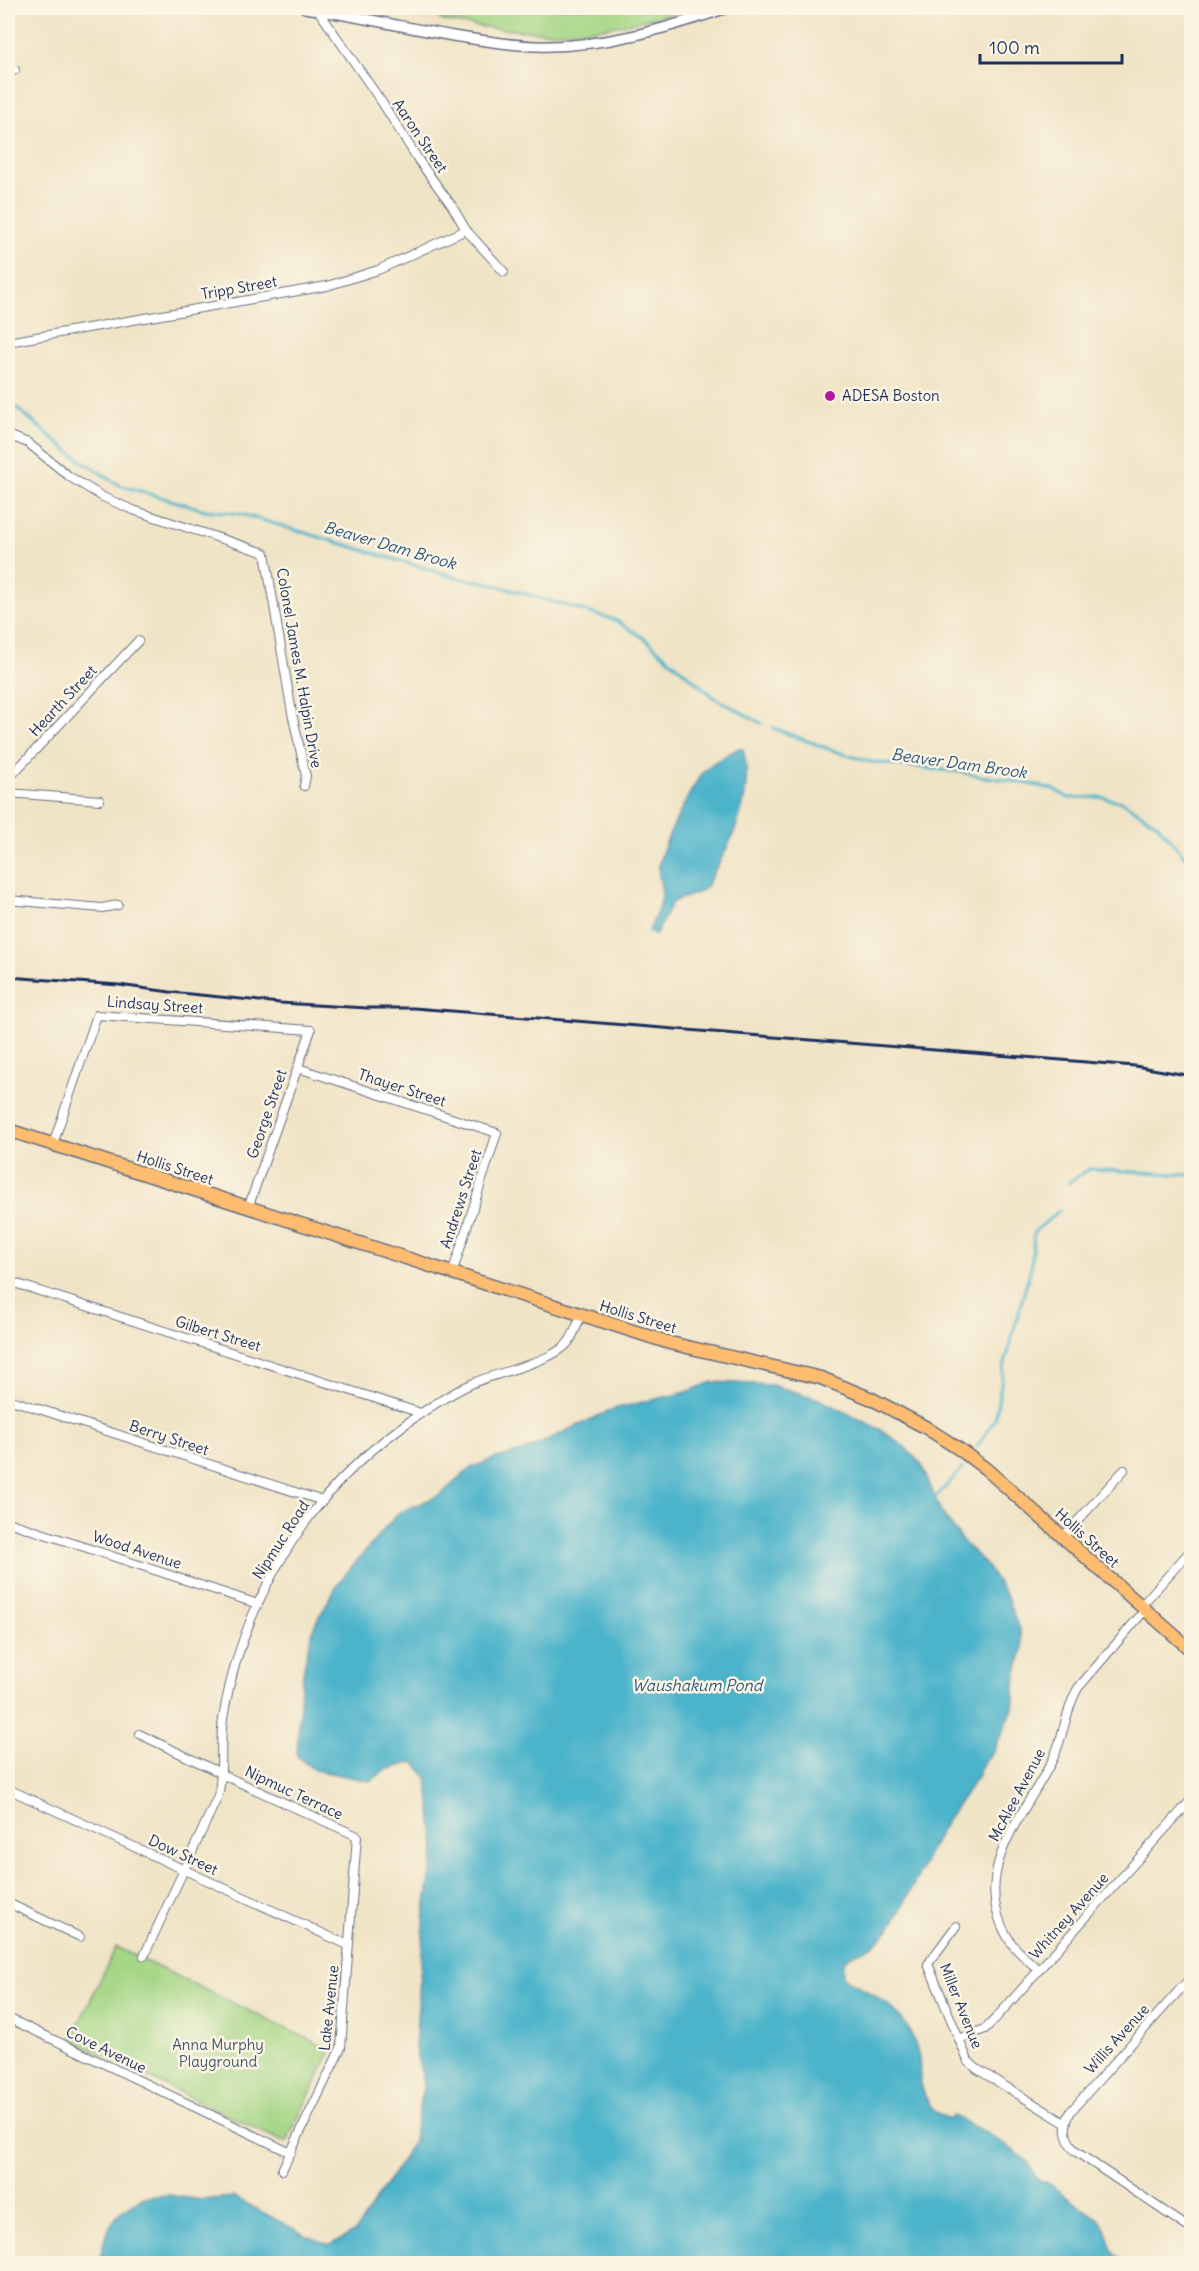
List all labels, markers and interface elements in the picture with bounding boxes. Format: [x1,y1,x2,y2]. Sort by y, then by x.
scale bar [980,27,1122,65]
text: 100 m [989,36,1040,59]
street label: Aaron Street [389,95,452,176]
street label: Tripp Street [199,271,278,304]
place label: ADESA Boston [842,386,940,405]
marker: ADESA Boston [823,389,837,403]
water label: Beaver Dam Brook [322,517,460,574]
street label: Colonel James M. Halpin Drive [273,566,326,769]
street label: Hearth Street [25,661,101,740]
water label: Beaver Dam Brook [890,744,1030,783]
street label: Lindsay Street [106,992,204,1017]
street label: Thayer Street [356,1064,449,1111]
street label: George Street [242,1067,291,1161]
street label: Hollis Street [134,1146,216,1189]
street label: Andrews Street [436,1147,485,1251]
street label: Hollis Street [597,1296,679,1337]
street label: Gilbert Street [173,1311,263,1356]
street label: Berry Street [127,1416,211,1459]
street label: Nipmuc Road [248,1497,313,1583]
street label: Hollis Street [1051,1504,1123,1571]
street label: Wood Avenue [90,1526,184,1573]
water label: Waushakum Pond [632,1675,765,1695]
street label: McAlee Avenue [984,1745,1049,1845]
street label: Nipmuc Terrace [242,1762,346,1824]
street label: Dow Street [145,1830,221,1879]
street label: Whitney Avenue [1025,1868,1112,1963]
street label: Miller Avenue [936,1960,987,2051]
street label: Lake Avenue [315,1964,342,2052]
street label: Willis Avenue [1080,2000,1153,2078]
street label: Cove Avenue [63,2022,150,2077]
park label: Anna Murphy Playground [172,2035,264,2071]

